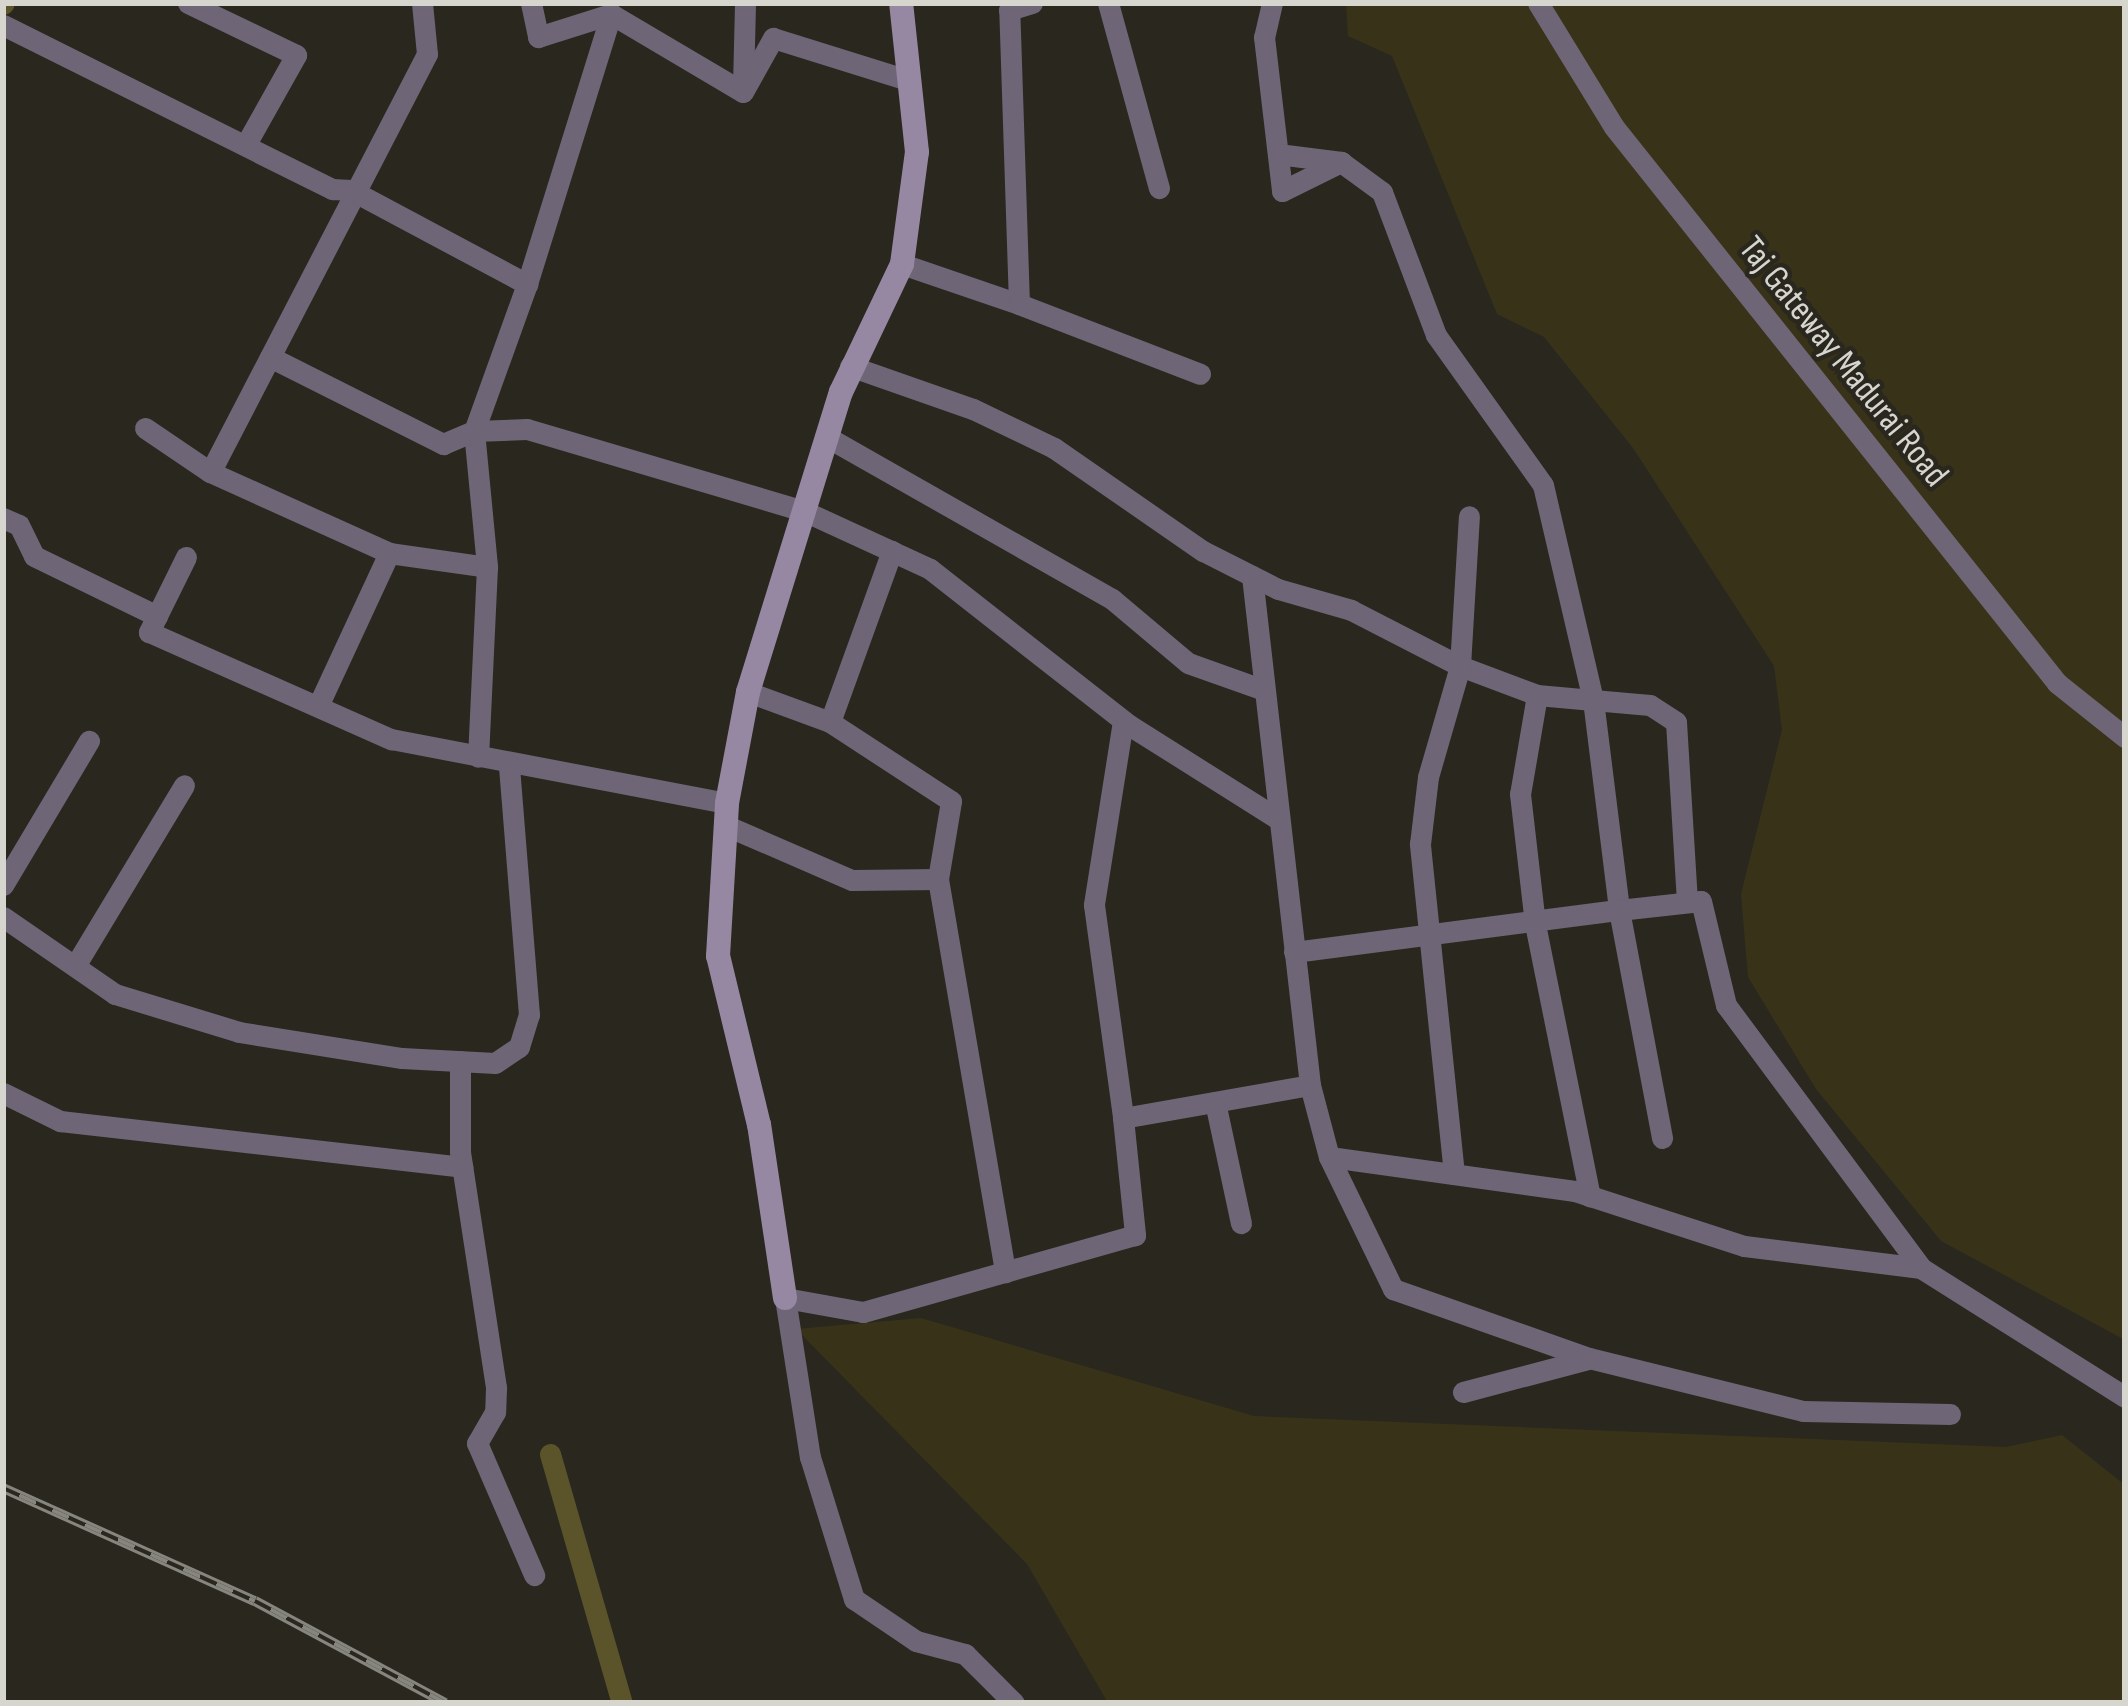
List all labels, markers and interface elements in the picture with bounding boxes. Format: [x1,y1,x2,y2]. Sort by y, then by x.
street label: Taj Gateway Madurai Road [1729,228,1957,496]

